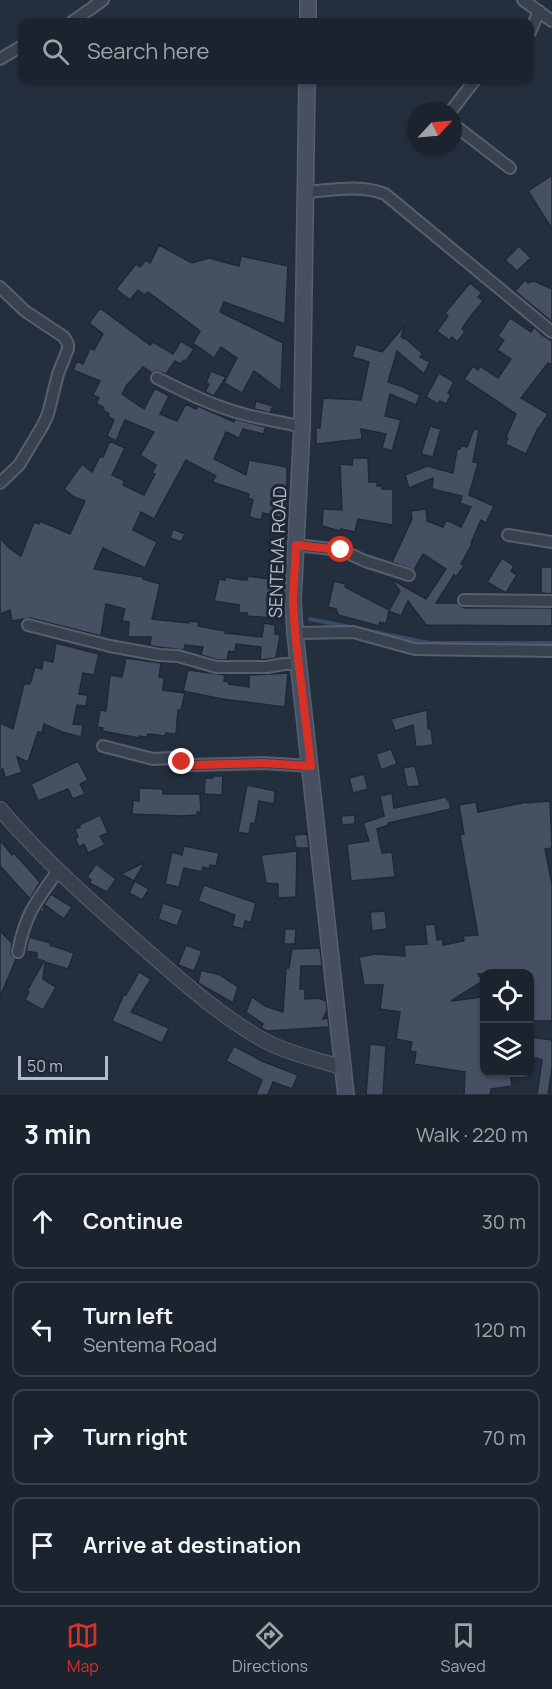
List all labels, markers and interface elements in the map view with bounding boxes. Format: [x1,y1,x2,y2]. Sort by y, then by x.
search box [18,18,534,84]
icon: search [39,35,72,68]
text: Search here [87,36,209,66]
north arrow [408,102,462,156]
street label: SENTEMA ROAD [263,485,291,618]
route start [327,536,353,562]
route end [168,748,194,774]
map controls [480,969,534,1077]
button: locate [480,969,534,1023]
button: layers [480,1023,534,1077]
scale bar [18,1053,108,1080]
text: 50 m [27,1055,63,1077]
text: 3 min [24,1116,91,1152]
text: Walk · 220 m [416,1121,528,1148]
icon: ahead [26,1205,59,1238]
text: Continue [83,1206,183,1236]
text: 30 m [482,1208,526,1235]
text: Turn left [83,1301,173,1331]
icon: left [26,1313,59,1346]
text: 120 m [474,1316,526,1343]
text: Sentema Road [83,1331,217,1358]
icon: right [26,1421,59,1454]
text: Turn right [83,1422,188,1452]
text: 70 m [483,1424,526,1451]
icon: arrive [26,1529,59,1562]
text: Arrive at destination [83,1530,301,1560]
tab: Map [66,1619,99,1677]
tab: Directions [232,1619,308,1677]
tab: Saved [441,1619,486,1677]

